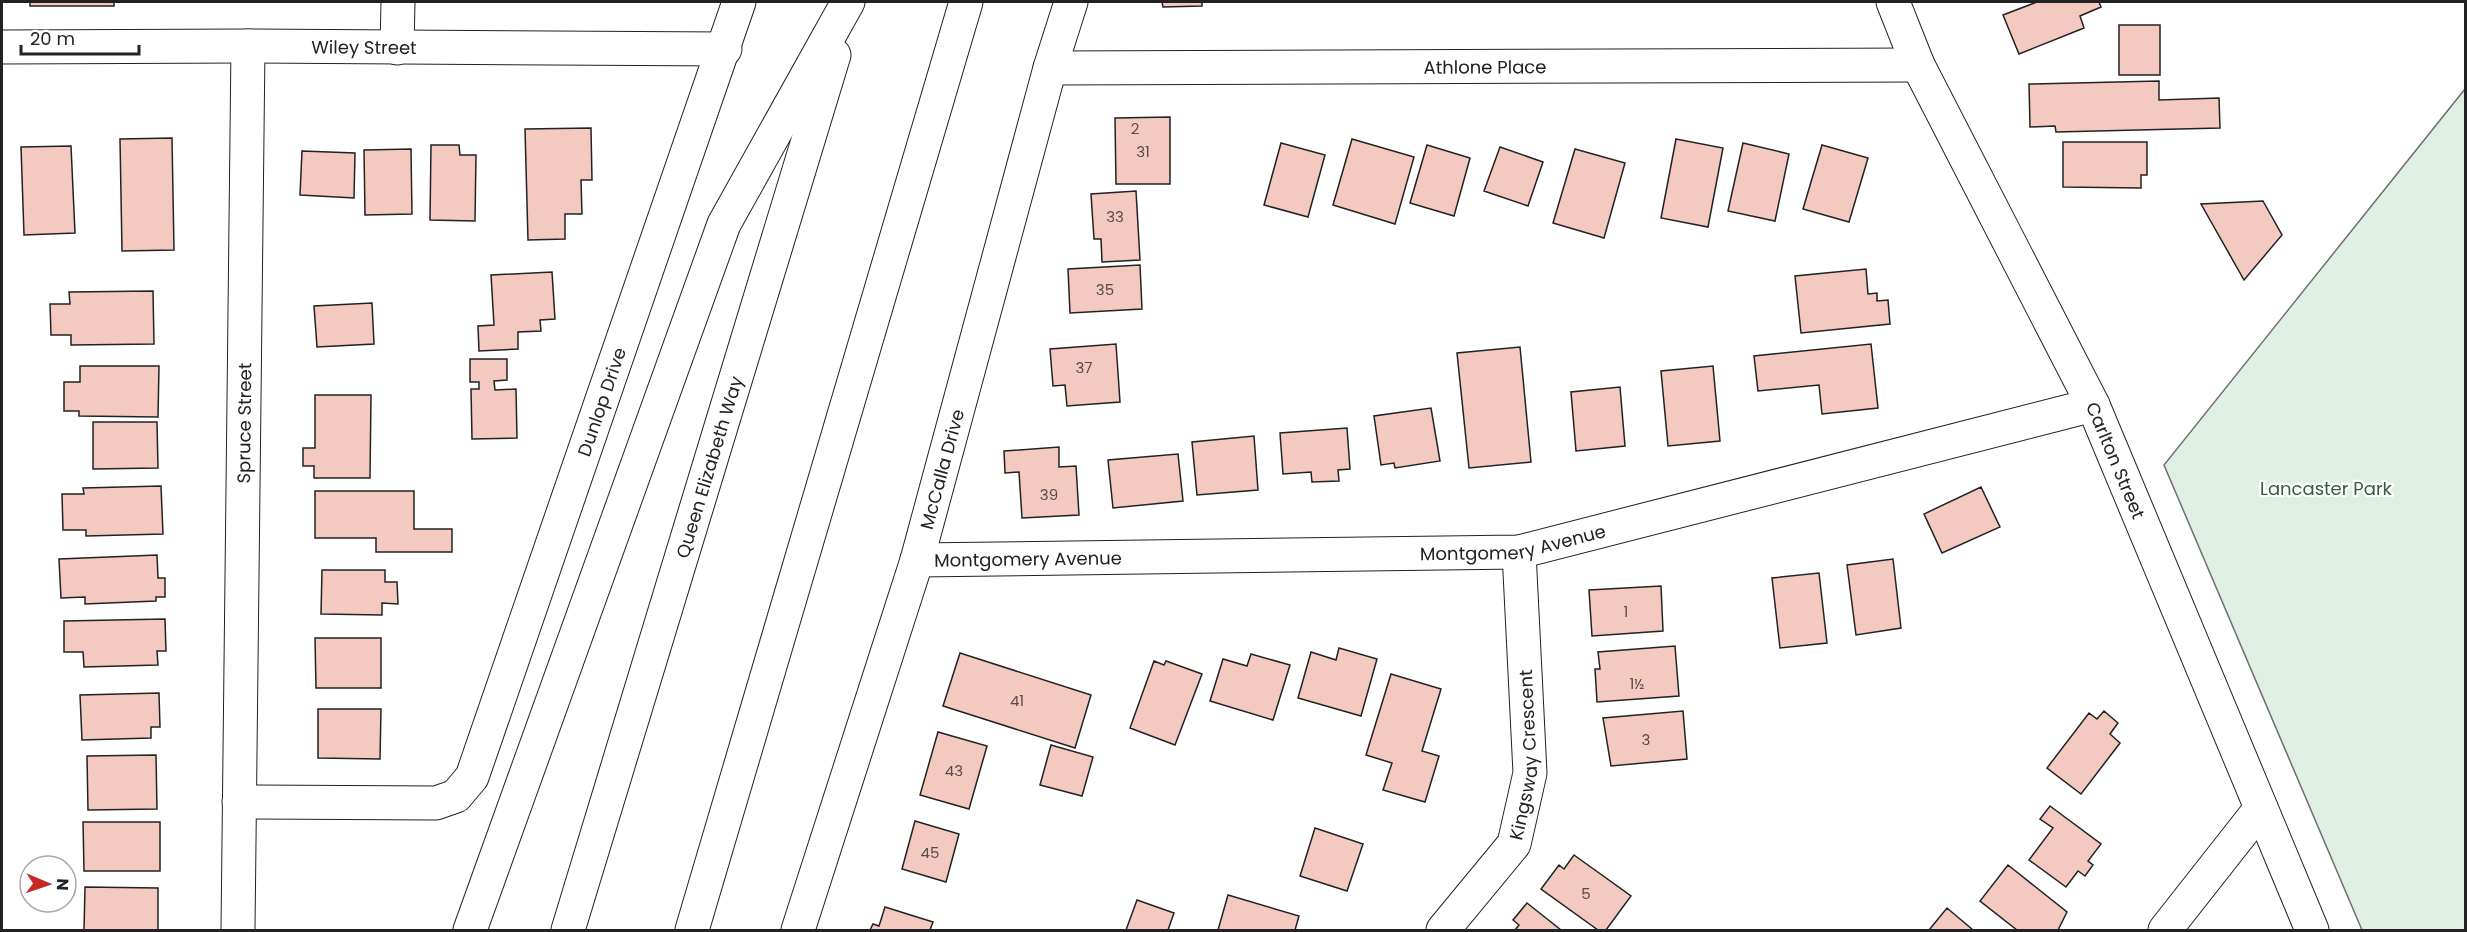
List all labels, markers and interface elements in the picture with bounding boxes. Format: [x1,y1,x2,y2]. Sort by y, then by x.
scale bar [21,18,140,56]
text: 20 m [30,26,75,51]
street label: Wiley Street [311,34,417,60]
street label: Athlone Place [1424,54,1546,79]
house number: 2 [1131,118,1139,139]
house number: 31 [1136,141,1150,162]
house number: 33 [1106,206,1124,227]
house number: 35 [1096,279,1114,300]
street label: Dunlop Drive [571,344,632,460]
house number: 37 [1075,357,1093,378]
street label: Spruce Street [231,363,257,484]
street label: Queen Elizabeth Way [669,373,748,561]
street label: Carlton Street [2081,398,2152,522]
street label: McCalla Drive [913,406,970,532]
park label: Lancaster Park [2260,476,2393,501]
house number: 39 [1040,484,1058,505]
street label: Montgomery Avenue [1420,518,1608,566]
street label: Montgomery Avenue [934,545,1122,572]
house number: 1 [1624,601,1628,622]
street label: Kingsway Crescent [1503,669,1543,842]
house number: 1½ [1630,673,1644,694]
house number: 41 [1010,690,1024,711]
house number: 3 [1642,729,1650,750]
house number: 43 [945,760,963,781]
house number: 45 [921,842,939,863]
north arrow [18,854,78,914]
text: N [51,878,74,891]
house number: 5 [1581,883,1591,904]

